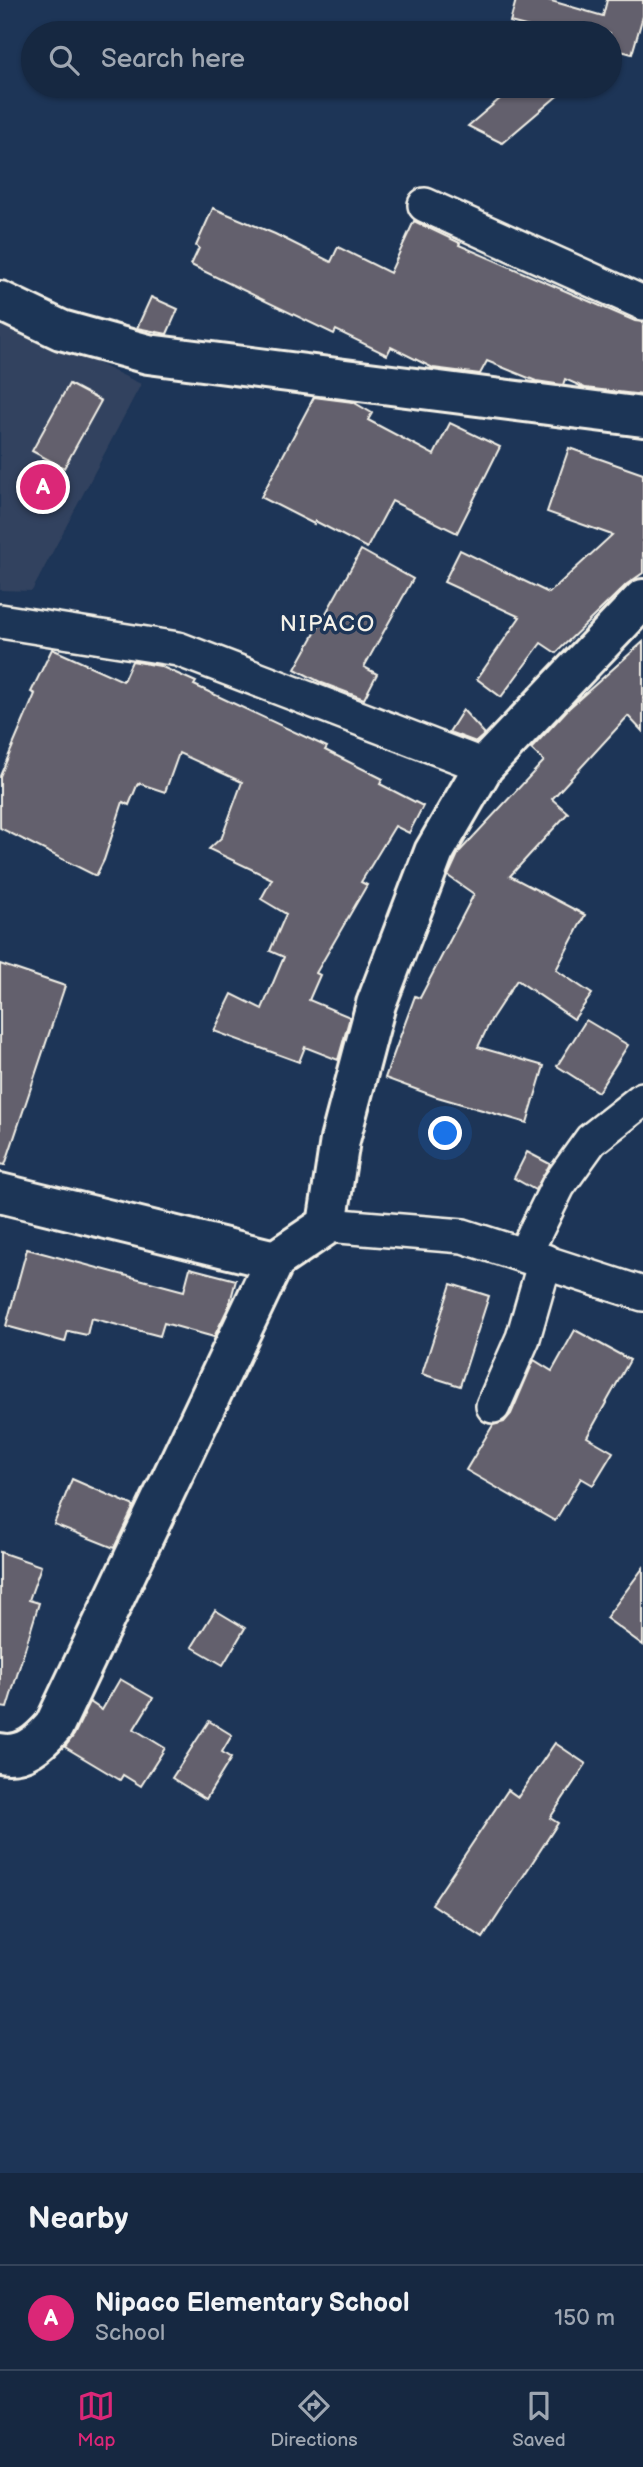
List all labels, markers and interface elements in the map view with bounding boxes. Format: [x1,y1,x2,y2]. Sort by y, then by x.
search box [21,21,622,98]
icon: search [45,41,83,79]
text: Search here [101,44,245,75]
pin: A [20,461,66,513]
district label: NIPACO [280,610,376,638]
your location [428,1116,462,1150]
text: Nearby [28,2201,128,2237]
text: Nipaco Elementary School [95,2288,409,2319]
text: A [44,2304,58,2332]
text: 150 m [554,2304,615,2332]
text: School [95,2319,165,2347]
tab: Map [77,2387,116,2452]
tab: Directions [270,2387,358,2452]
tab: Saved [512,2387,566,2452]

